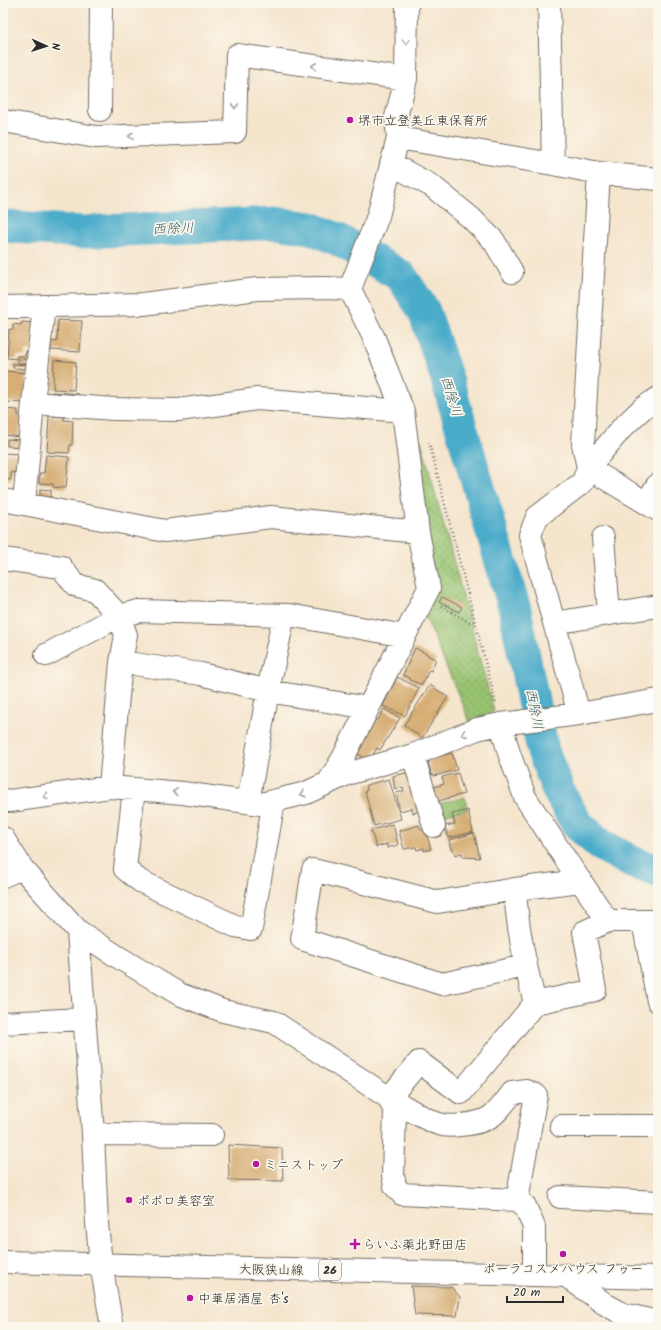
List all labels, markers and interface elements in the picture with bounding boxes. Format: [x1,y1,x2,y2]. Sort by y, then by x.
north arrow [26,26,66,66]
one-way arrow [402,39,411,45]
text: N [46,43,64,50]
one-way arrow [311,62,317,71]
one-way arrow [231,103,240,109]
place label: 堺市立登美丘東保育所 [358,111,488,132]
marker: 堺市立登美丘東保育所 [345,115,355,125]
one-way arrow [128,132,134,140]
water label: 西除川 [152,217,195,241]
water label: 西除川 [434,373,468,420]
water label: 西除川 [519,686,549,732]
one-way arrow [460,729,468,737]
one-way arrow [172,788,178,797]
one-way arrow [299,789,306,798]
one-way arrow [43,791,49,800]
place label: ミニストップ [264,1155,343,1176]
marker: ミニストップ [251,1159,261,1169]
place label: ポポロ美容室 [137,1191,215,1212]
marker: ポポロ美容室 [124,1195,134,1205]
place label: らいふ薬北野田店 [363,1235,467,1256]
marker: らいふ薬北野田店 [350,1239,360,1249]
marker: ポーラコスメハウス フゥー [558,1249,568,1259]
street label: 大阪狭山線 [238,1259,305,1282]
place label: ポーラコスメハウス フゥー [483,1259,643,1280]
road number: 26 [319,1260,341,1280]
scale bar [507,1278,563,1304]
text: 20 m [513,1283,541,1302]
place label: 中華居酒屋 杏's [198,1289,289,1310]
marker: 中華居酒屋 杏's [185,1293,195,1303]

